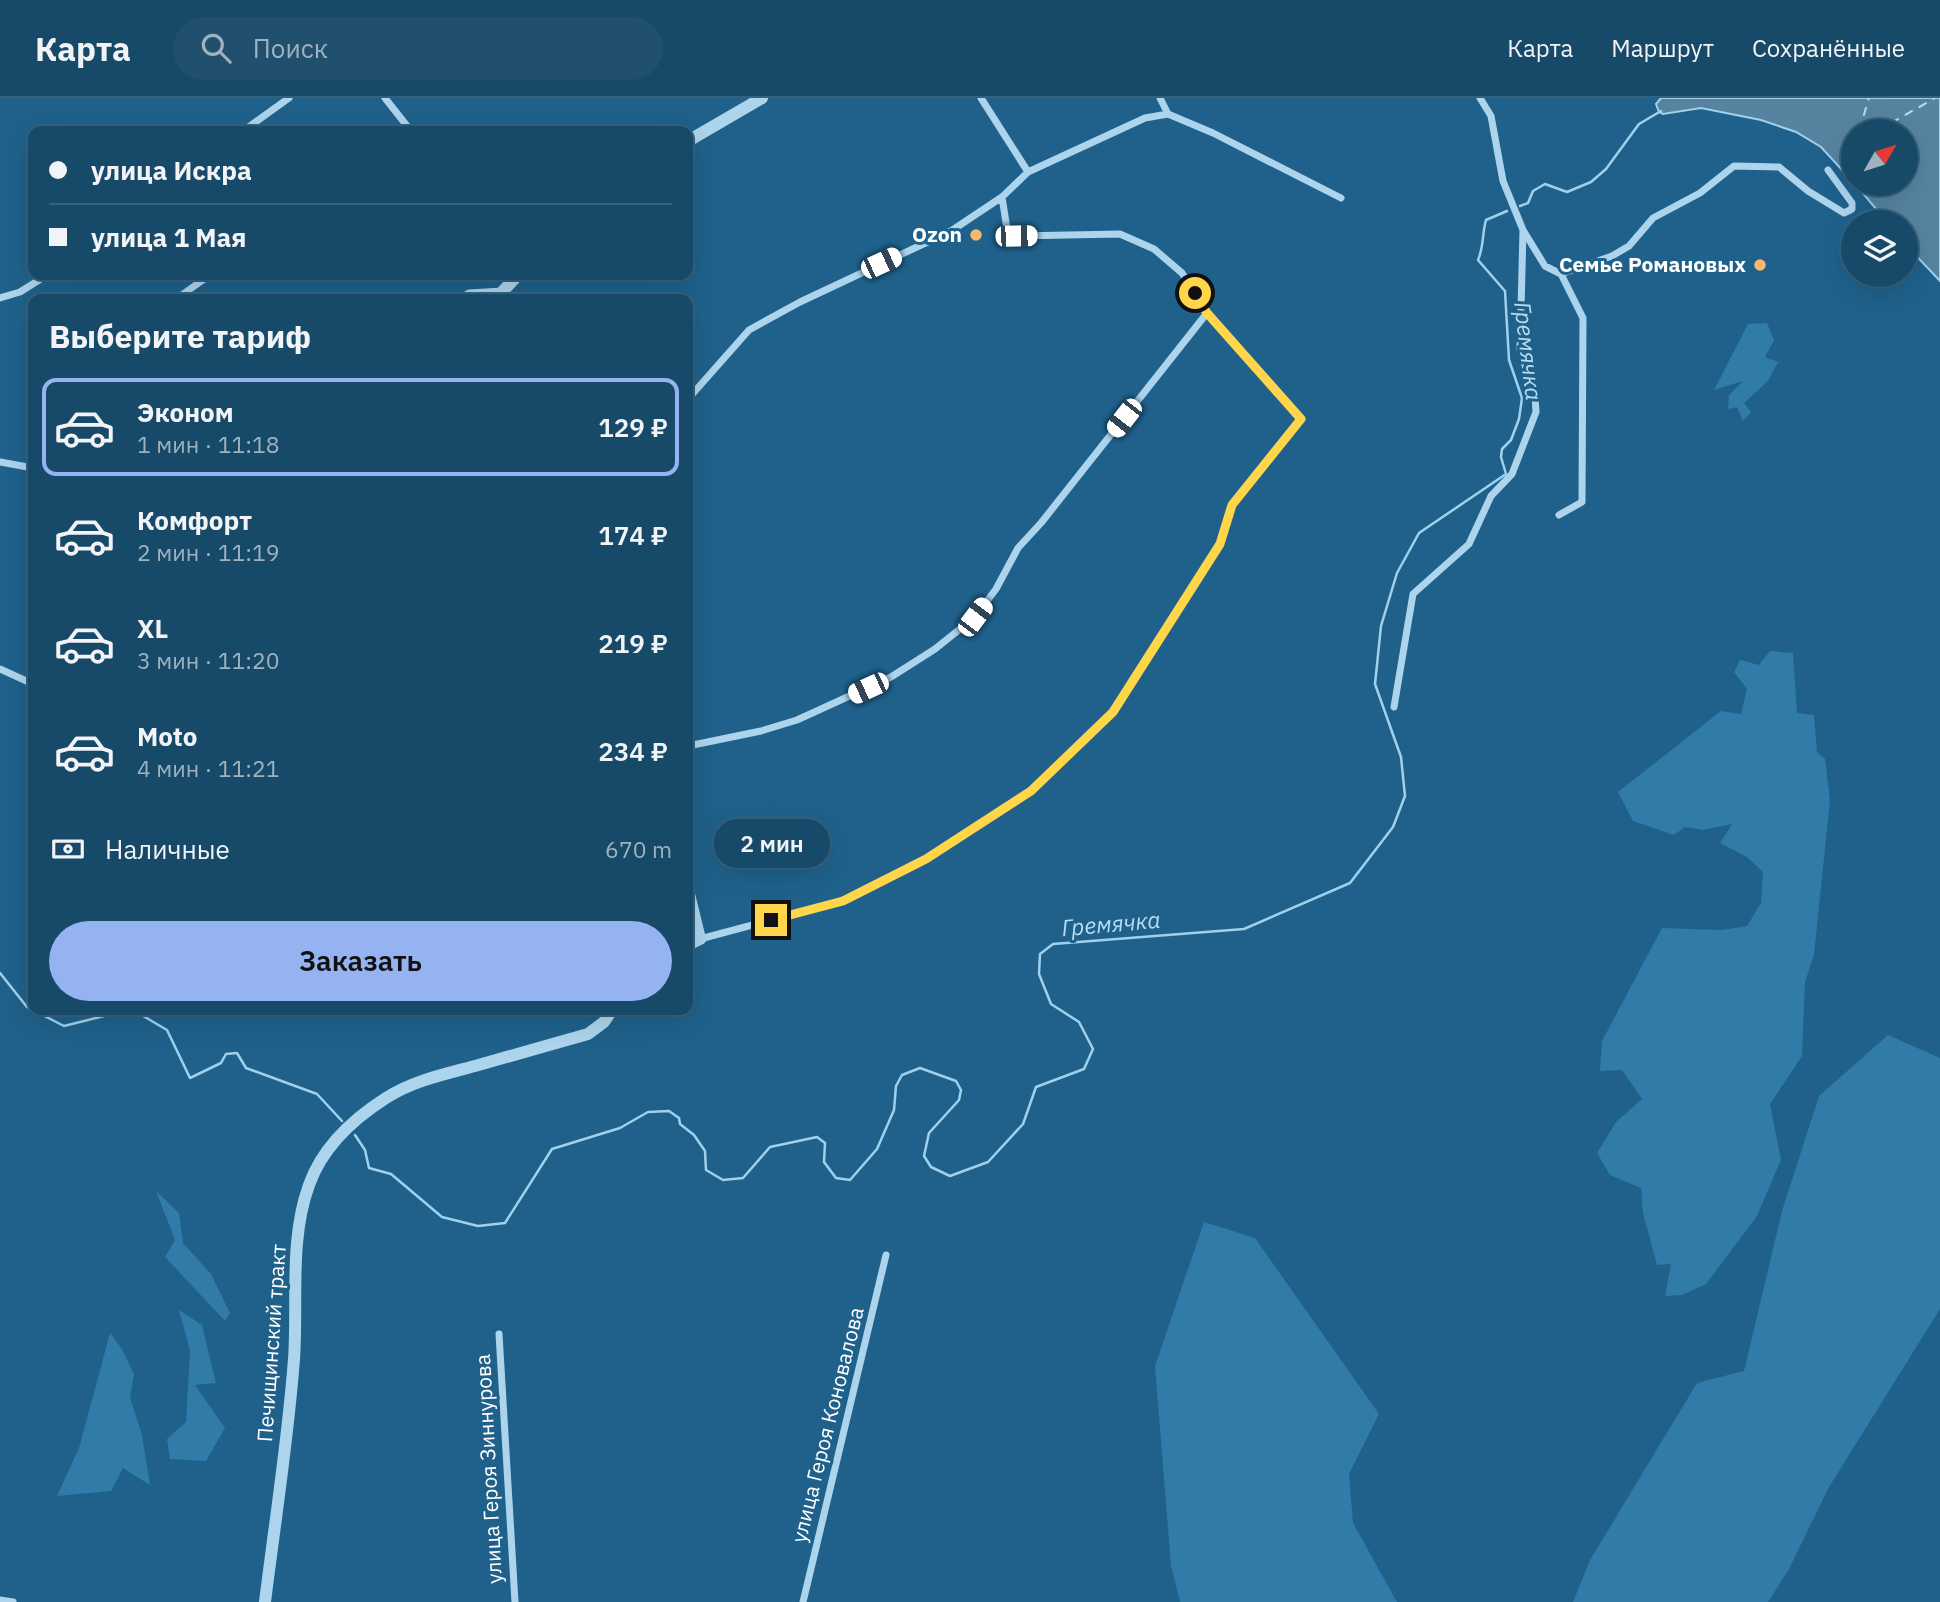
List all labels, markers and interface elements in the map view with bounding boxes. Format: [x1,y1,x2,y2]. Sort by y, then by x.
search box [173,17,663,80]
text: Карта [35,27,131,70]
icon: search [197,29,235,67]
text: Поиск [253,31,328,65]
text: Карта [1507,32,1573,64]
text: Маршрут [1611,32,1714,64]
text: Сохранённые [1752,32,1905,64]
north arrow [1841,119,1918,196]
map controls [1841,119,1918,287]
text: улица Искра [91,153,252,187]
button: layers [1841,210,1918,287]
text: улица 1 Мая [91,220,247,254]
place label: Ozon [912,220,962,248]
car [995,225,1038,247]
marker: Ozon [968,227,984,243]
car [858,245,905,281]
place label: Семье Романовых [1559,250,1746,278]
marker: Семье Романовых [1752,257,1768,273]
route start [1179,277,1211,309]
water label: Гремячка [1508,300,1550,402]
text: Выберите тариф [49,315,311,357]
text: Эконом [137,395,234,429]
car [1103,395,1146,441]
icon: car [53,396,116,459]
text: 129 ₽ [598,410,668,444]
text: 1 мин · 11:18 [137,429,280,459]
text: Комфорт [137,503,252,537]
icon: car [53,504,116,567]
text: 174 ₽ [598,518,668,552]
text: 2 мин · 11:19 [137,537,280,567]
car [954,594,997,640]
text: XL [137,611,168,645]
icon: car [53,612,116,675]
text: 219 ₽ [598,626,668,660]
text: 3 мин · 11:20 [137,645,280,675]
car [845,670,892,706]
text: Moto [137,719,197,753]
icon: car [53,720,116,783]
text: 234 ₽ [598,734,668,768]
text: 4 мин · 11:21 [137,753,280,783]
callout: 2 мин [713,818,829,868]
text: 2 мин [740,828,804,858]
icon: cash [49,830,87,868]
text: Наличные [105,832,230,866]
text: 670 m [605,834,672,864]
route end [755,904,787,936]
water label: Гремячка [1060,904,1162,942]
button: Заказать [49,921,672,1001]
street label: Печищинский тракт [250,1243,292,1443]
street label: улица Героя Коновалова [784,1304,870,1546]
street label: улица Героя Зиннурова [468,1354,508,1585]

